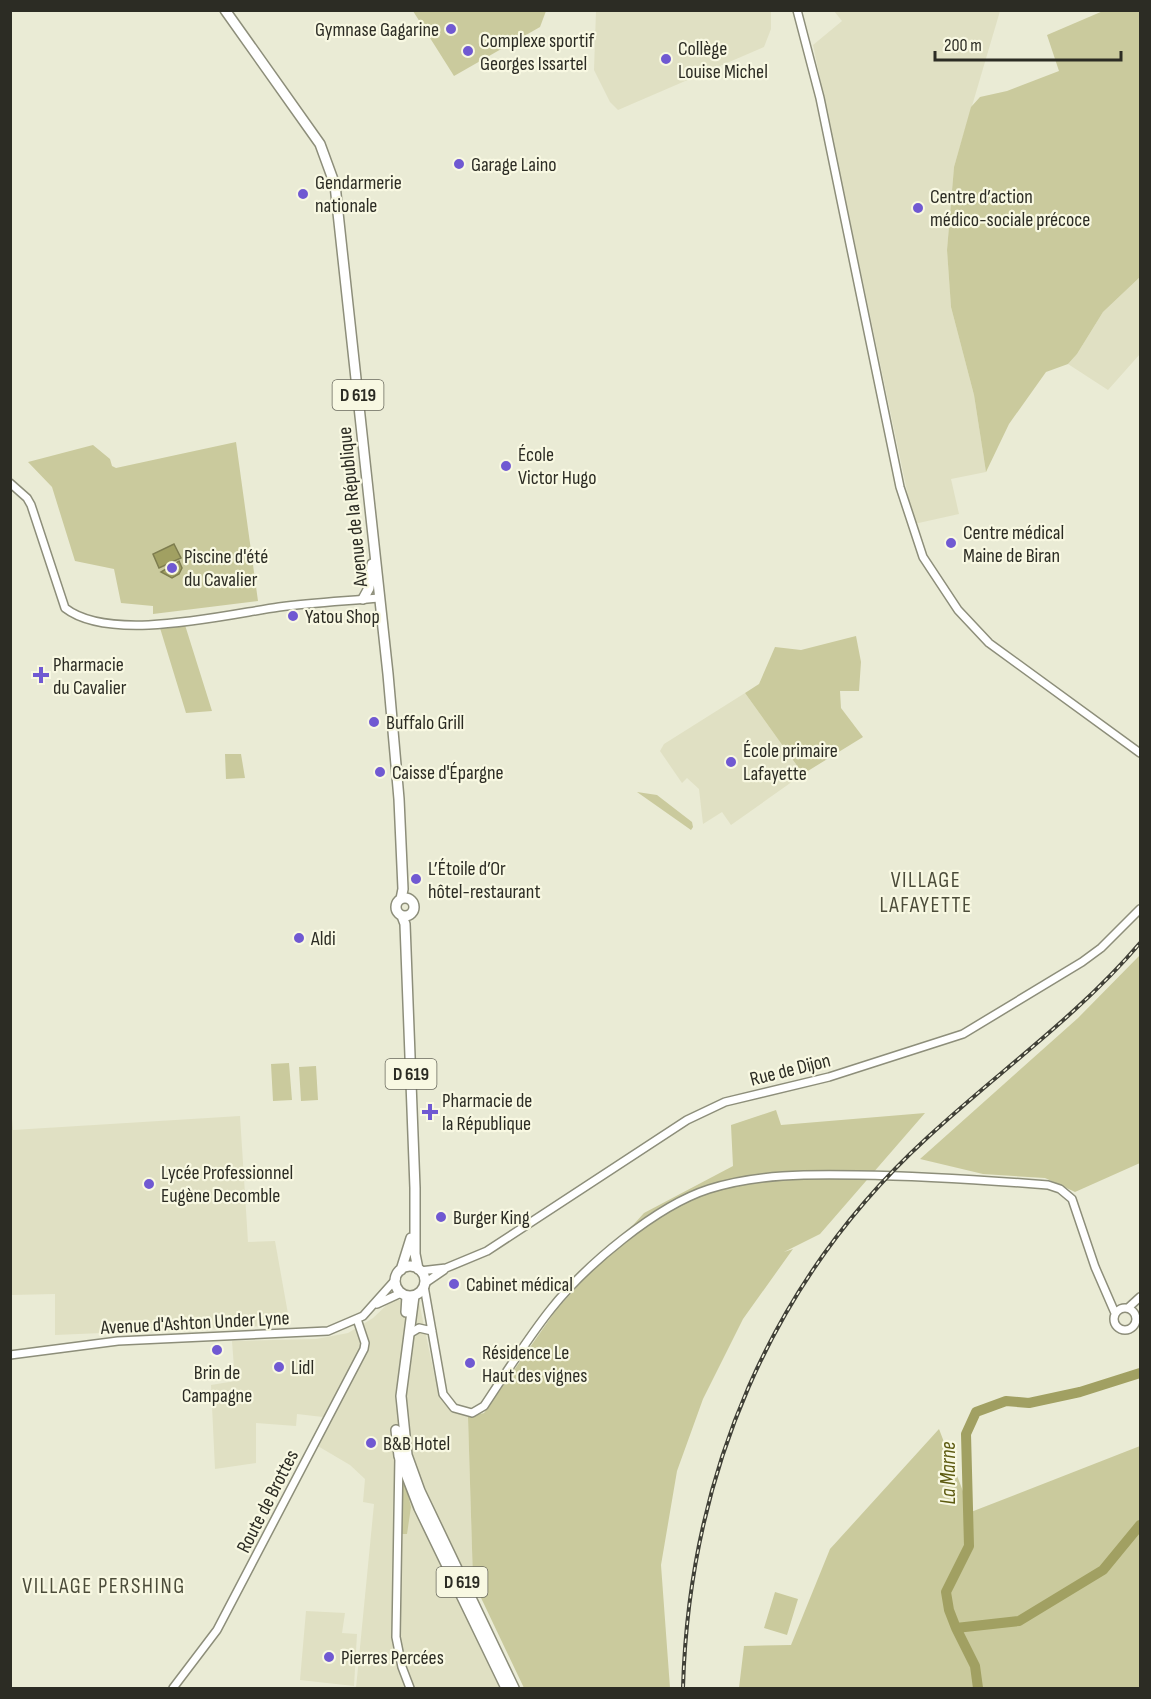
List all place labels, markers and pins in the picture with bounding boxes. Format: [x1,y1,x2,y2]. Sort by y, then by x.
place label: Gymnase Gagarine [315,18,439,42]
marker: Gymnase Gagarine [444,22,458,36]
place label: Complexe sportif Georges Issartel [480,29,594,76]
place label: Collège Louise Michel [678,37,768,84]
marker: Complexe sportif Georges Issartel [461,44,475,58]
marker: Collège Louise Michel [659,52,673,66]
place label: Garage Laino [471,153,557,177]
marker: Garage Laino [452,157,466,171]
place label: Gendarmerie nationale [315,171,402,218]
place label: Centre d’action médico-sociale précoce [930,185,1090,232]
marker: Gendarmerie nationale [296,187,310,201]
marker: Centre d’action médico-sociale précoce [911,201,925,215]
place label: École Victor Hugo [518,443,596,490]
marker: École Victor Hugo [499,459,513,473]
place label: Centre médical Maine de Biran [963,521,1064,568]
marker: Centre médical Maine de Biran [944,536,958,550]
place label: Piscine d'été du Cavalier [184,545,268,592]
marker: Piscine d'été du Cavalier [165,561,179,575]
place label: Yatou Shop [305,605,380,629]
marker: Yatou Shop [286,609,300,623]
place label: Pharmacie du Cavalier [53,653,127,700]
marker: Pharmacie du Cavalier [34,668,48,682]
place label: Buffalo Grill [386,711,464,735]
marker: Buffalo Grill [367,715,381,729]
place label: École primaire Lafayette [743,739,838,786]
marker: École primaire Lafayette [724,755,738,769]
place label: Caisse d'Épargne [392,761,504,785]
marker: Caisse d'Épargne [373,765,387,779]
place label: L’Étoile d’Or hôtel-restaurant [428,857,541,904]
marker: L’Étoile d’Or hôtel-restaurant [409,872,423,886]
place label: Aldi [310,927,336,951]
marker: Aldi [292,931,306,945]
place label: Pharmacie de la République [442,1089,532,1136]
marker: Pharmacie de la République [423,1105,437,1119]
place label: Lycée Professionnel Eugène Decomble [161,1161,293,1208]
marker: Lycée Professionnel Eugène Decomble [142,1177,156,1191]
place label: Burger King [453,1206,530,1230]
marker: Burger King [434,1210,448,1224]
place label: Cabinet médical [466,1273,573,1297]
marker: Cabinet médical [447,1277,461,1291]
place label: Résidence Le Haut des vignes [482,1341,587,1388]
marker: Brin de Campagne [210,1343,224,1357]
place label: Lidl [291,1356,314,1380]
marker: Résidence Le Haut des vignes [463,1356,477,1370]
marker: Lidl [272,1360,286,1374]
place label: Brin de Campagne [182,1361,252,1408]
place label: B&B Hotel [383,1432,450,1456]
marker: B&B Hotel [364,1436,378,1450]
place label: Pierres Percées [341,1646,444,1670]
marker: Pierres Percées [322,1650,336,1664]

